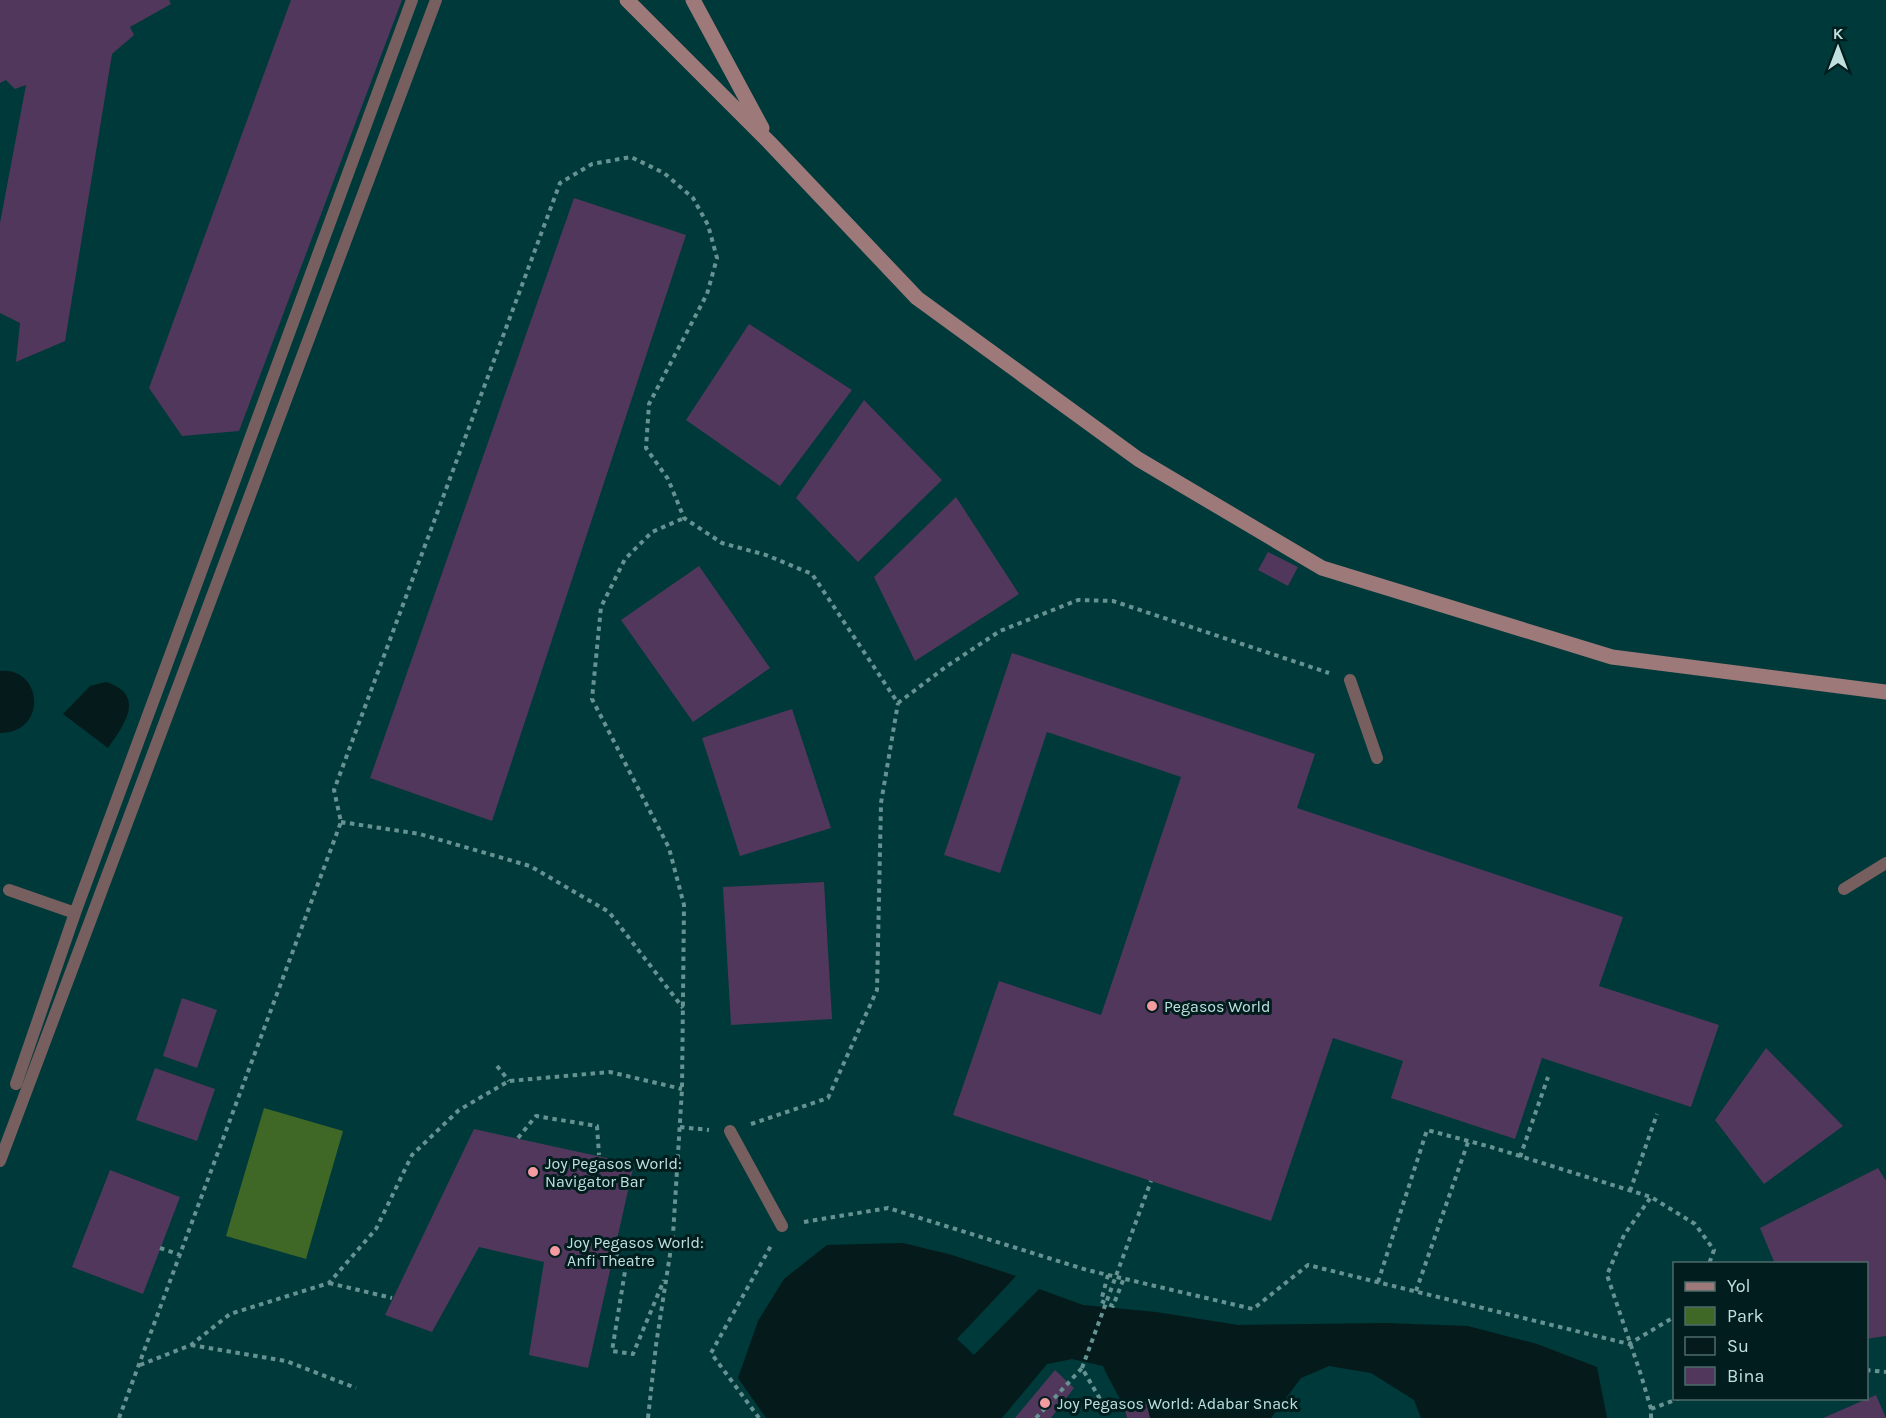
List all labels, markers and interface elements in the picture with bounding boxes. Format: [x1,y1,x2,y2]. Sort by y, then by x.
north arrow [1808,18,1868,78]
text: K [1833,24,1844,43]
place label: Pegasos World [1164,997,1271,1016]
marker: Pegasos World [1145,999,1159,1013]
place label: Joy Pegasos World: Navigator Bar [545,1154,682,1191]
marker: Joy Pegasos World: Navigator Bar [526,1165,540,1179]
place label: Joy Pegasos World: Anfi Theatre [567,1233,704,1270]
marker: Joy Pegasos World: Anfi Theatre [548,1244,562,1258]
legend [1673,1262,1868,1400]
text: Yol [1727,1275,1751,1297]
text: Park [1727,1305,1764,1327]
text: Su [1727,1335,1749,1357]
text: Bina [1727,1365,1764,1387]
place label: Joy Pegasos World: Adabar Snack [1057,1394,1298,1413]
marker: Joy Pegasos World: Adabar Snack [1038,1396,1052,1410]

